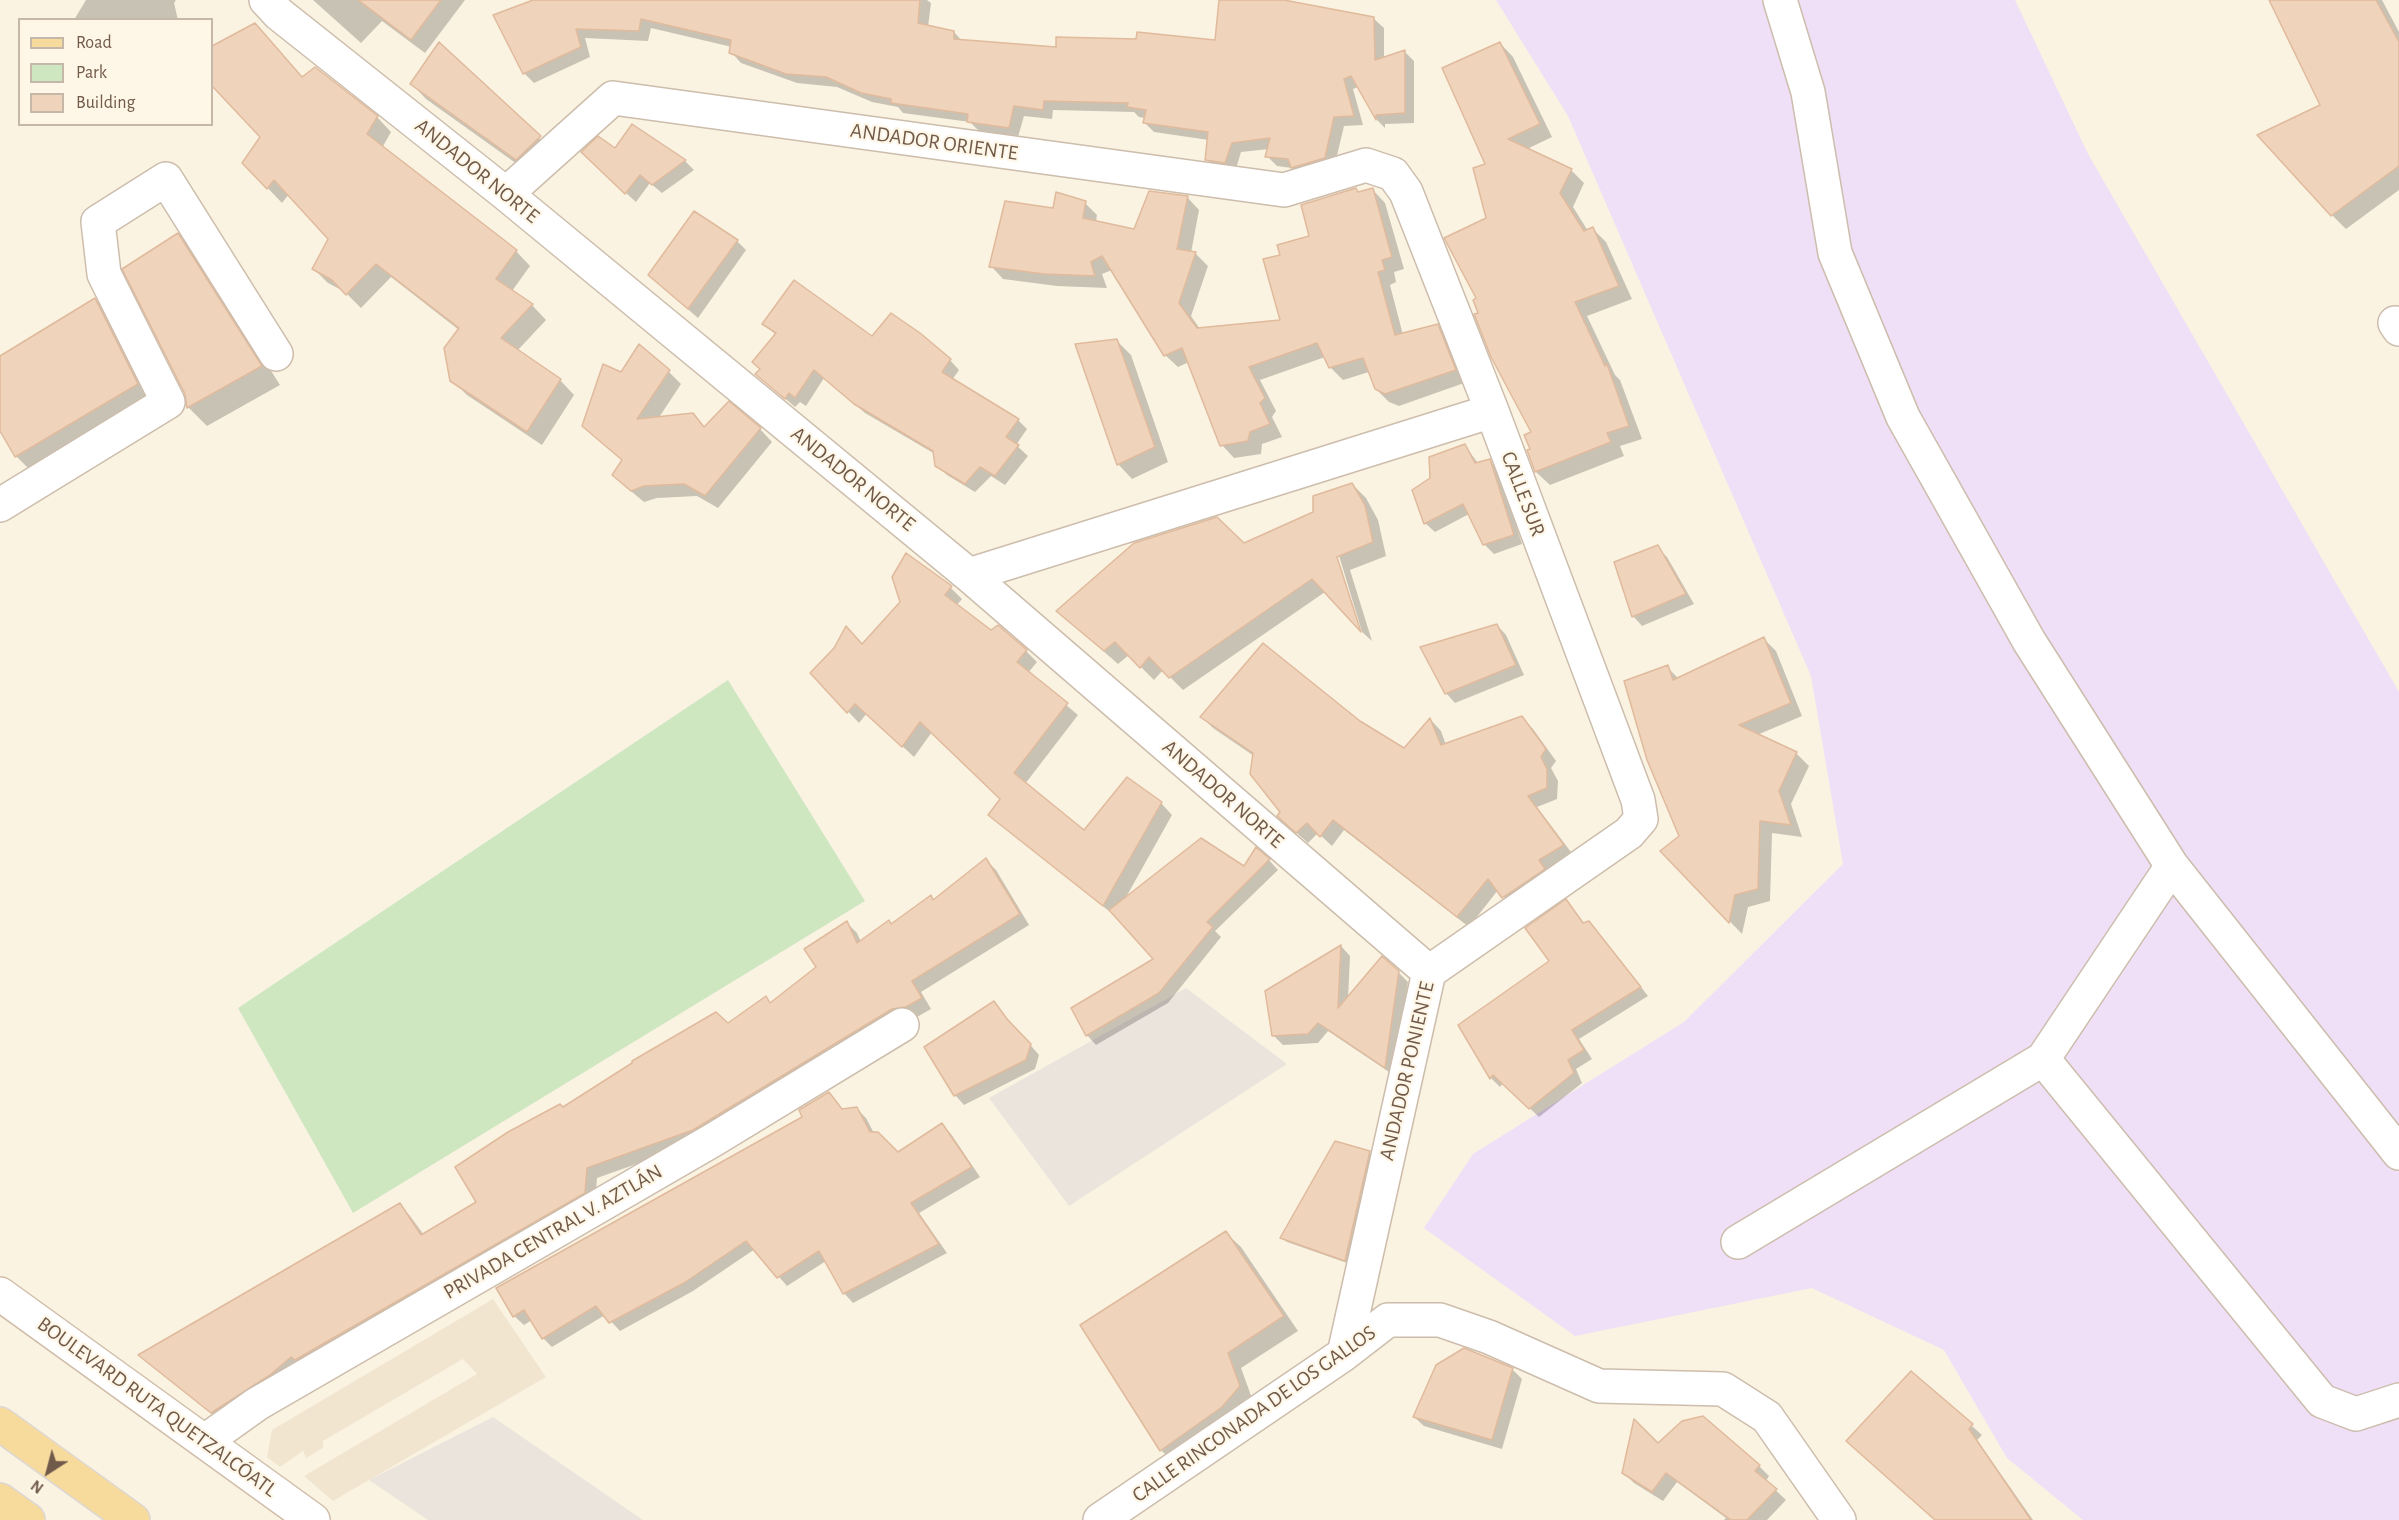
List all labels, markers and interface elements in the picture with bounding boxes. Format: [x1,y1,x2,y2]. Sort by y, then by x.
legend [18,18,213,126]
text: Road [76,34,112,52]
text: Park [76,64,107,82]
text: Building [76,94,135,112]
street label: ANDADOR NORTE [410,113,544,229]
street label: ANDADOR ORIENTE [849,118,1019,166]
street label: ANDADOR NORTE [786,421,920,537]
street label: CALLE SUR [1495,448,1551,540]
street label: ANDADOR NORTE [1157,734,1289,854]
street label: ANDADOR PONIENTE [1374,979,1440,1163]
street label: PRIVADA CENTRAL V. AZTLÁN [439,1159,667,1305]
street label: BOULEVARD RUTA QUETZALCÓATL [32,1312,282,1502]
street label: CALLE RINCONADA DE LOS GALLOS [1127,1320,1381,1508]
north arrow [18,1442,78,1502]
text: N [28,1477,47,1496]

